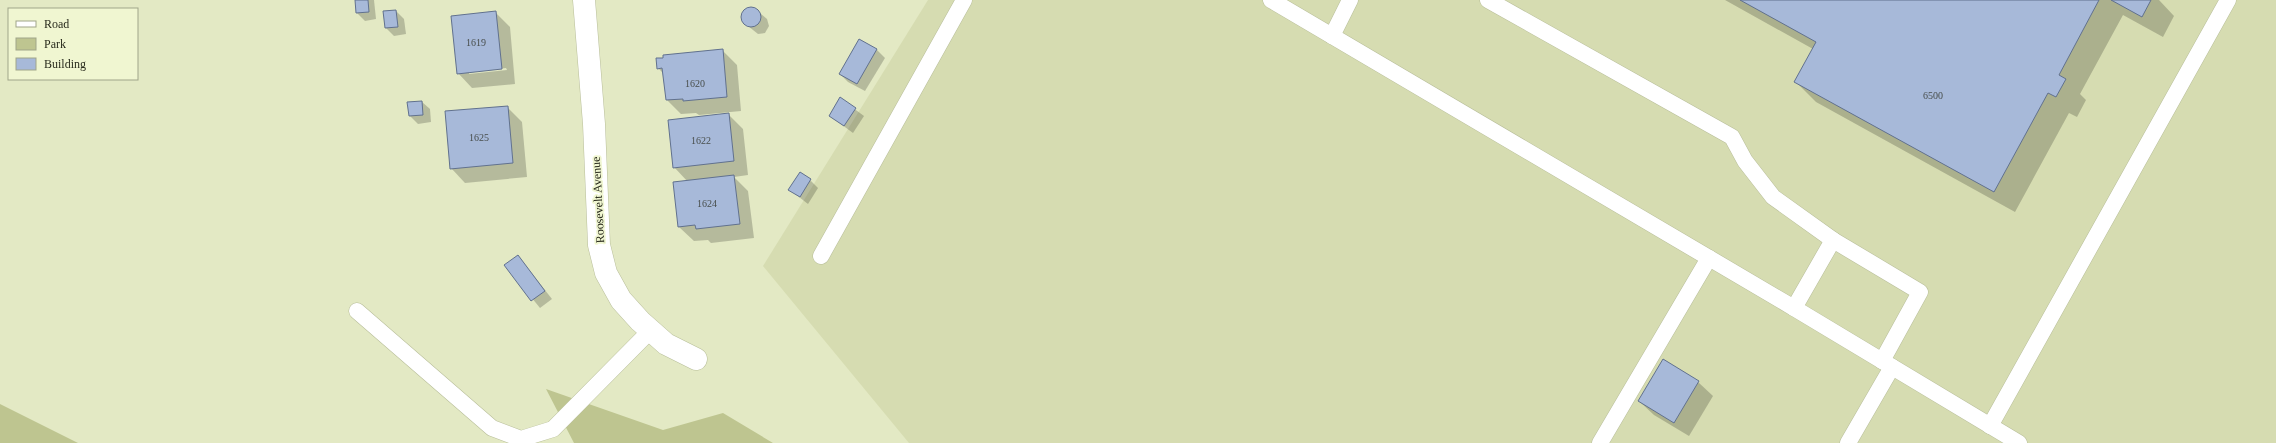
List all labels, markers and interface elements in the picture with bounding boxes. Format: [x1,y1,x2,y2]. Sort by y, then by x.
legend [8,8,138,80]
text: Road [44,17,69,31]
text: Park [44,37,66,51]
house number: 1619 [466,37,486,48]
text: Building [44,57,86,71]
house number: 1620 [685,78,705,89]
house number: 6500 [1923,90,1943,101]
house number: 1625 [469,132,489,143]
house number: 1622 [691,135,711,146]
street label: Roosevelt Avenue [589,156,607,244]
house number: 1624 [697,198,717,209]

